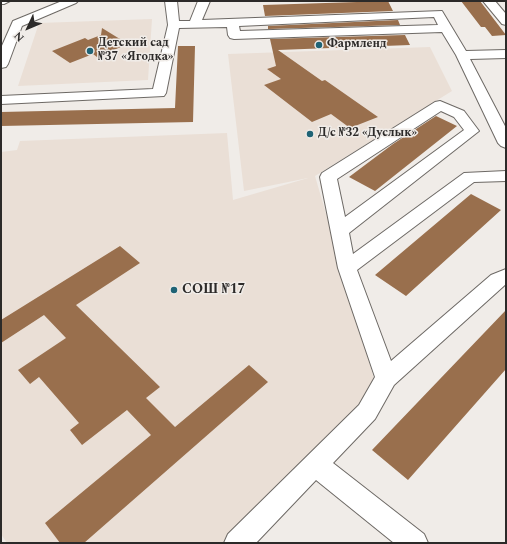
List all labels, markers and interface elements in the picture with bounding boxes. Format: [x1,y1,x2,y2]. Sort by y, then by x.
north arrow [8,8,48,48]
text: N [10,28,28,46]
place label: Детский сад №37 «Ягодка» [98,37,173,65]
place label: Фармленд [327,38,387,52]
marker: Фармленд [314,40,324,50]
marker: Детский сад №37 «Ягодка» [85,46,95,56]
place label: Д/с №32 «Дуслык» [318,127,417,141]
marker: Д/с №32 «Дуслык» [305,129,315,139]
place label: СОШ №17 [182,282,245,298]
marker: СОШ №17 [169,285,179,295]

